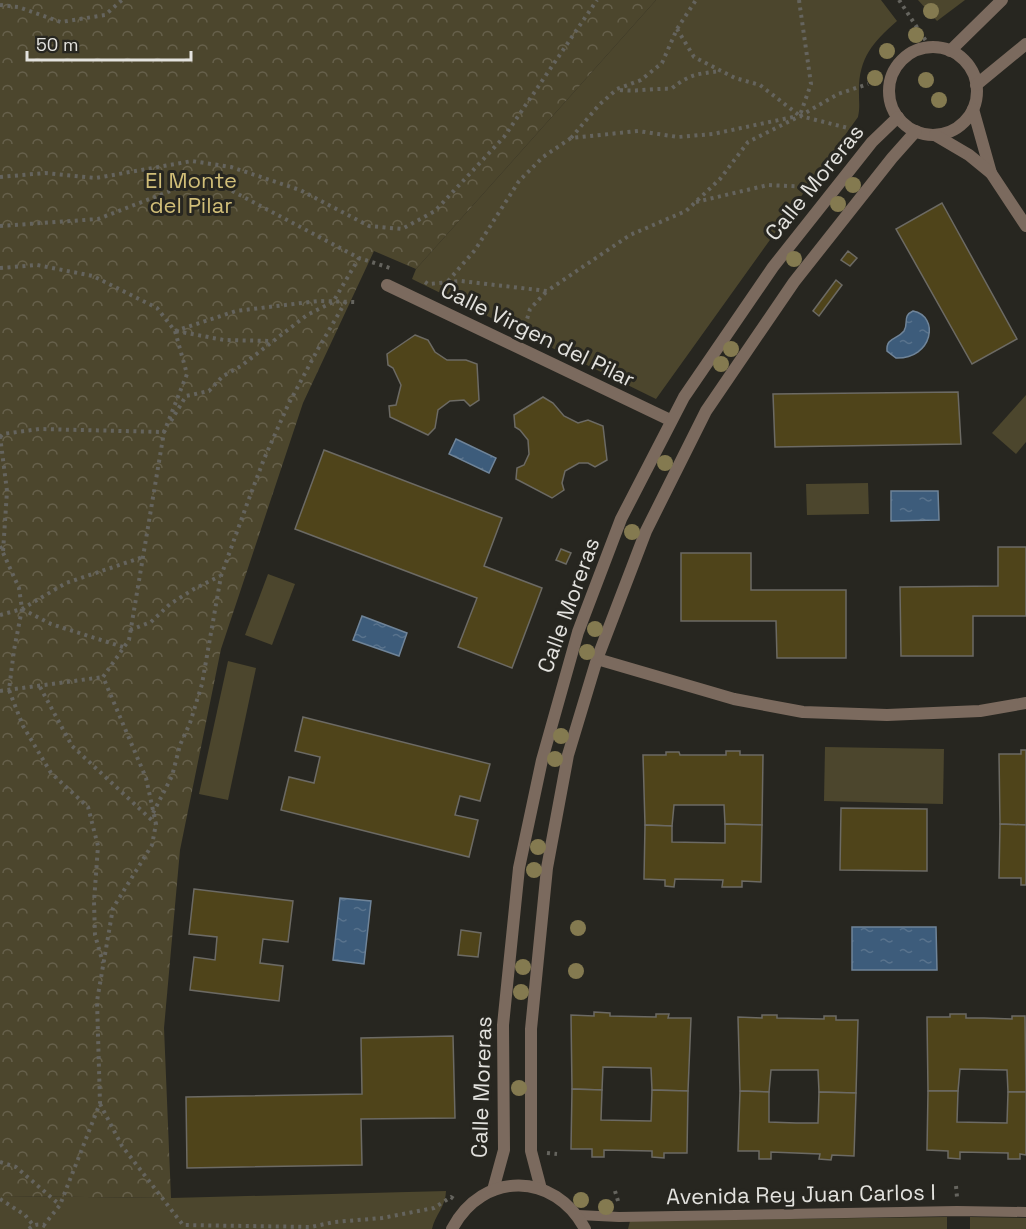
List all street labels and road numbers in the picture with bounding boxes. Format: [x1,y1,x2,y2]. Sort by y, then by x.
street label: Calle Moreras [758,118,870,246]
street label: Calle Virgen del Pilar [436,275,640,393]
street label: Calle Moreras [531,534,605,676]
street label: Calle Moreras [465,1016,497,1158]
street label: Avenida Rey Juan Carlos I [666,1178,936,1210]

